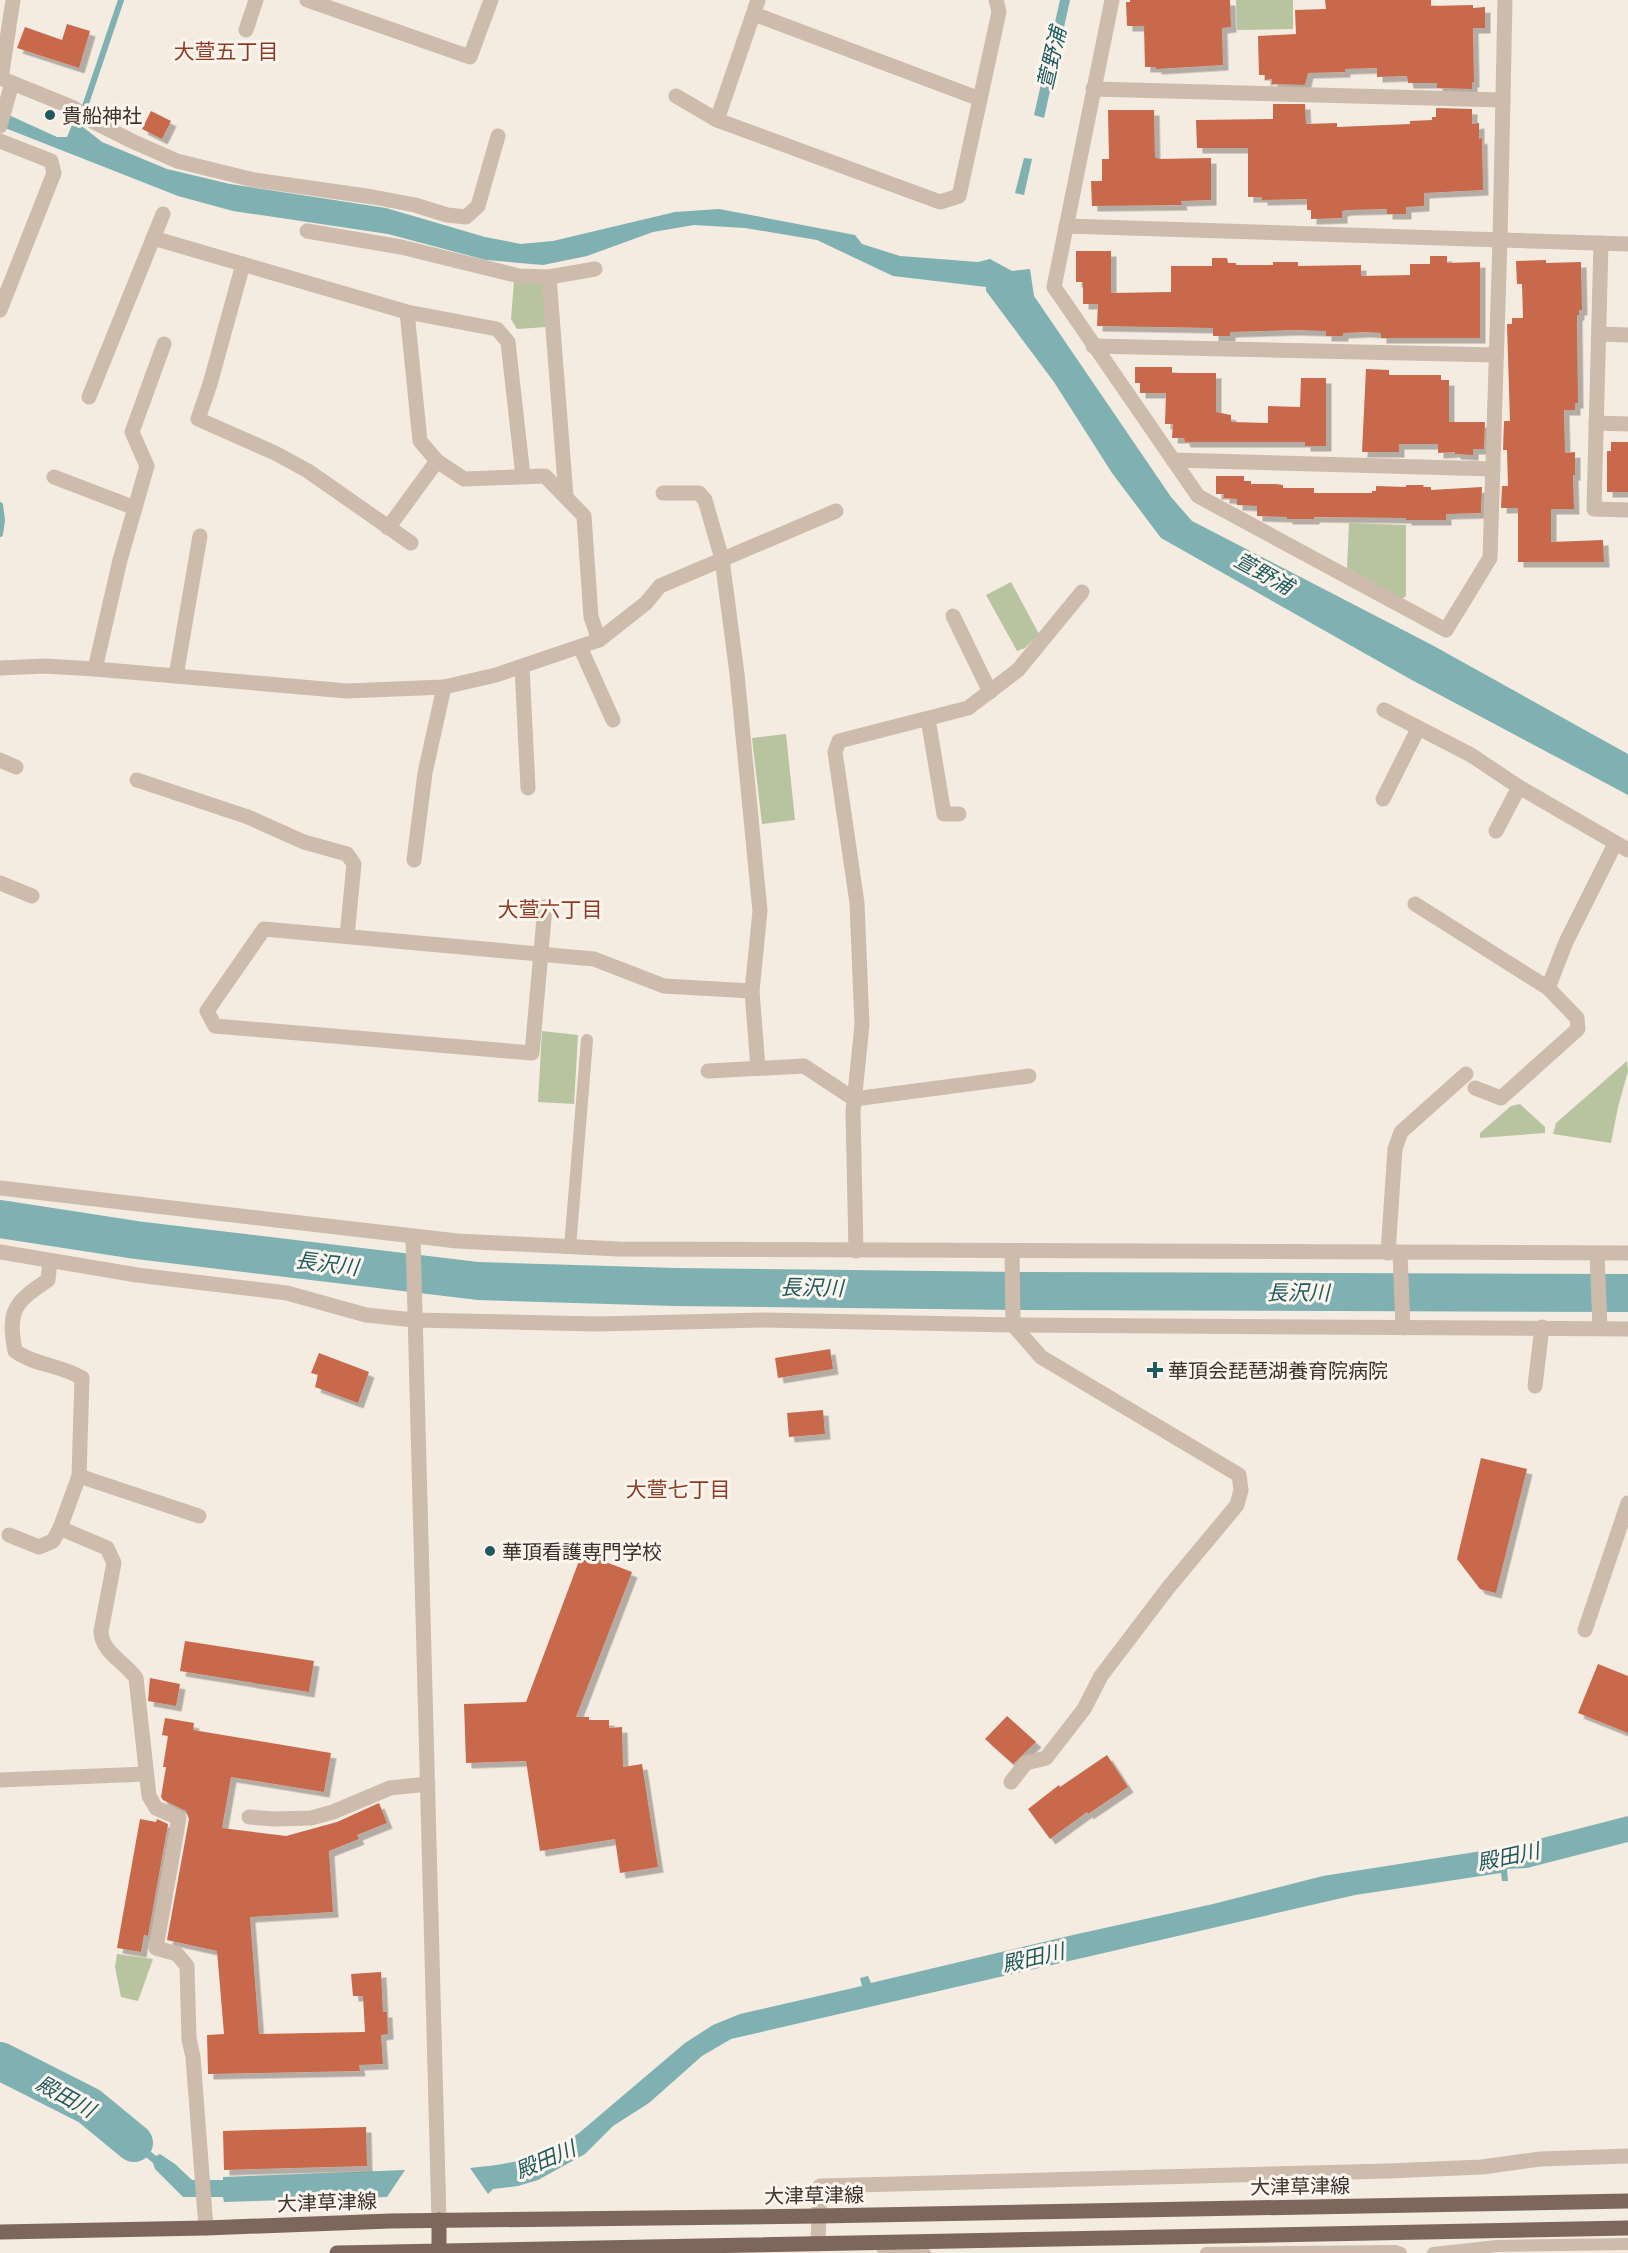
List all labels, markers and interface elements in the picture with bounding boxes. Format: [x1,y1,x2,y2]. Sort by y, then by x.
water label: 萱野浦 [1030,21,1072,92]
district label: 大萱五丁目 [174,37,279,65]
place label: 貴船神社 [62,102,142,129]
marker: 貴船神社 [43,108,57,122]
water label: 萱野浦 [1230,545,1301,602]
district label: 大萱六丁目 [498,895,603,923]
water label: 長沢川 [294,1245,362,1281]
water label: 長沢川 [780,1272,846,1302]
water label: 長沢川 [1267,1278,1331,1306]
place label: 華頂会琵琶湖養育院病院 [1168,1357,1388,1384]
marker: 華頂会琵琶湖養育院病院 [1146,1361,1164,1379]
district label: 大萱七丁目 [626,1475,731,1503]
place label: 華頂看護専門学校 [502,1538,662,1565]
marker: 華頂看護専門学校 [483,1544,497,1558]
water label: 殿田川 [1474,1835,1544,1876]
water label: 殿田川 [999,1936,1069,1978]
water label: 殿田川 [32,2068,102,2124]
water label: 殿田川 [511,2133,581,2184]
street label: 大津草津線 [1250,2172,1350,2200]
street label: 大津草津線 [764,2181,864,2209]
street label: 大津草津線 [277,2187,377,2217]

